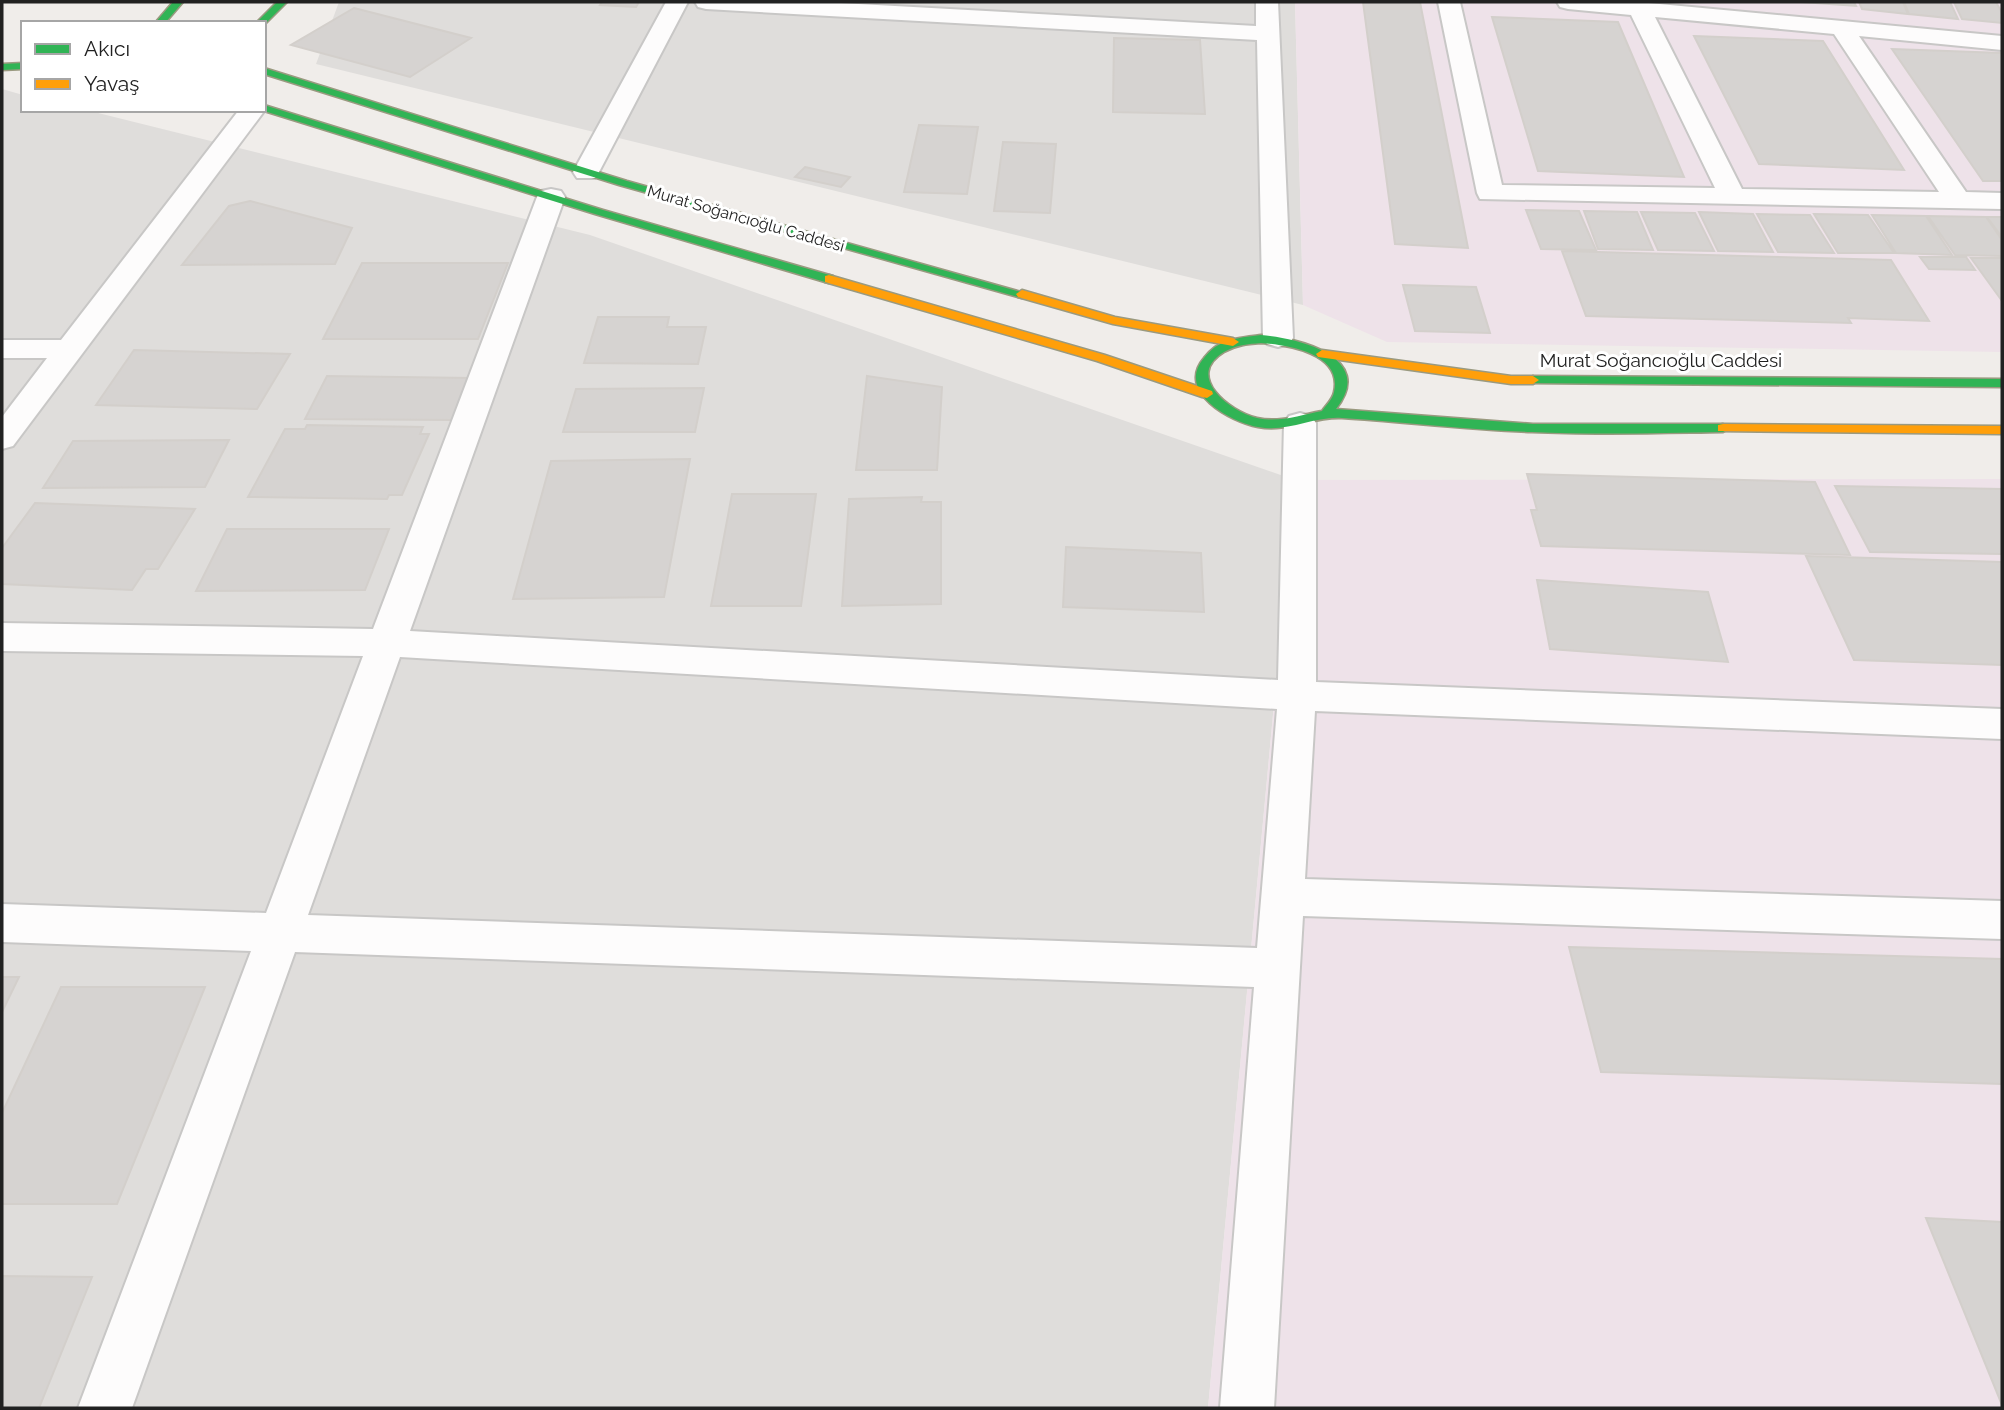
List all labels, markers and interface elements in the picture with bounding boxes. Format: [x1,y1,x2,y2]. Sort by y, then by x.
legend [21,21,266,112]
text: Akıcı [84,36,130,61]
text: Yavaş [84,71,139,96]
street label: Murat Soğancıoğlu Caddesi [645,181,847,256]
street label: Murat Soğancıoğlu Caddesi [1540,349,1782,371]

